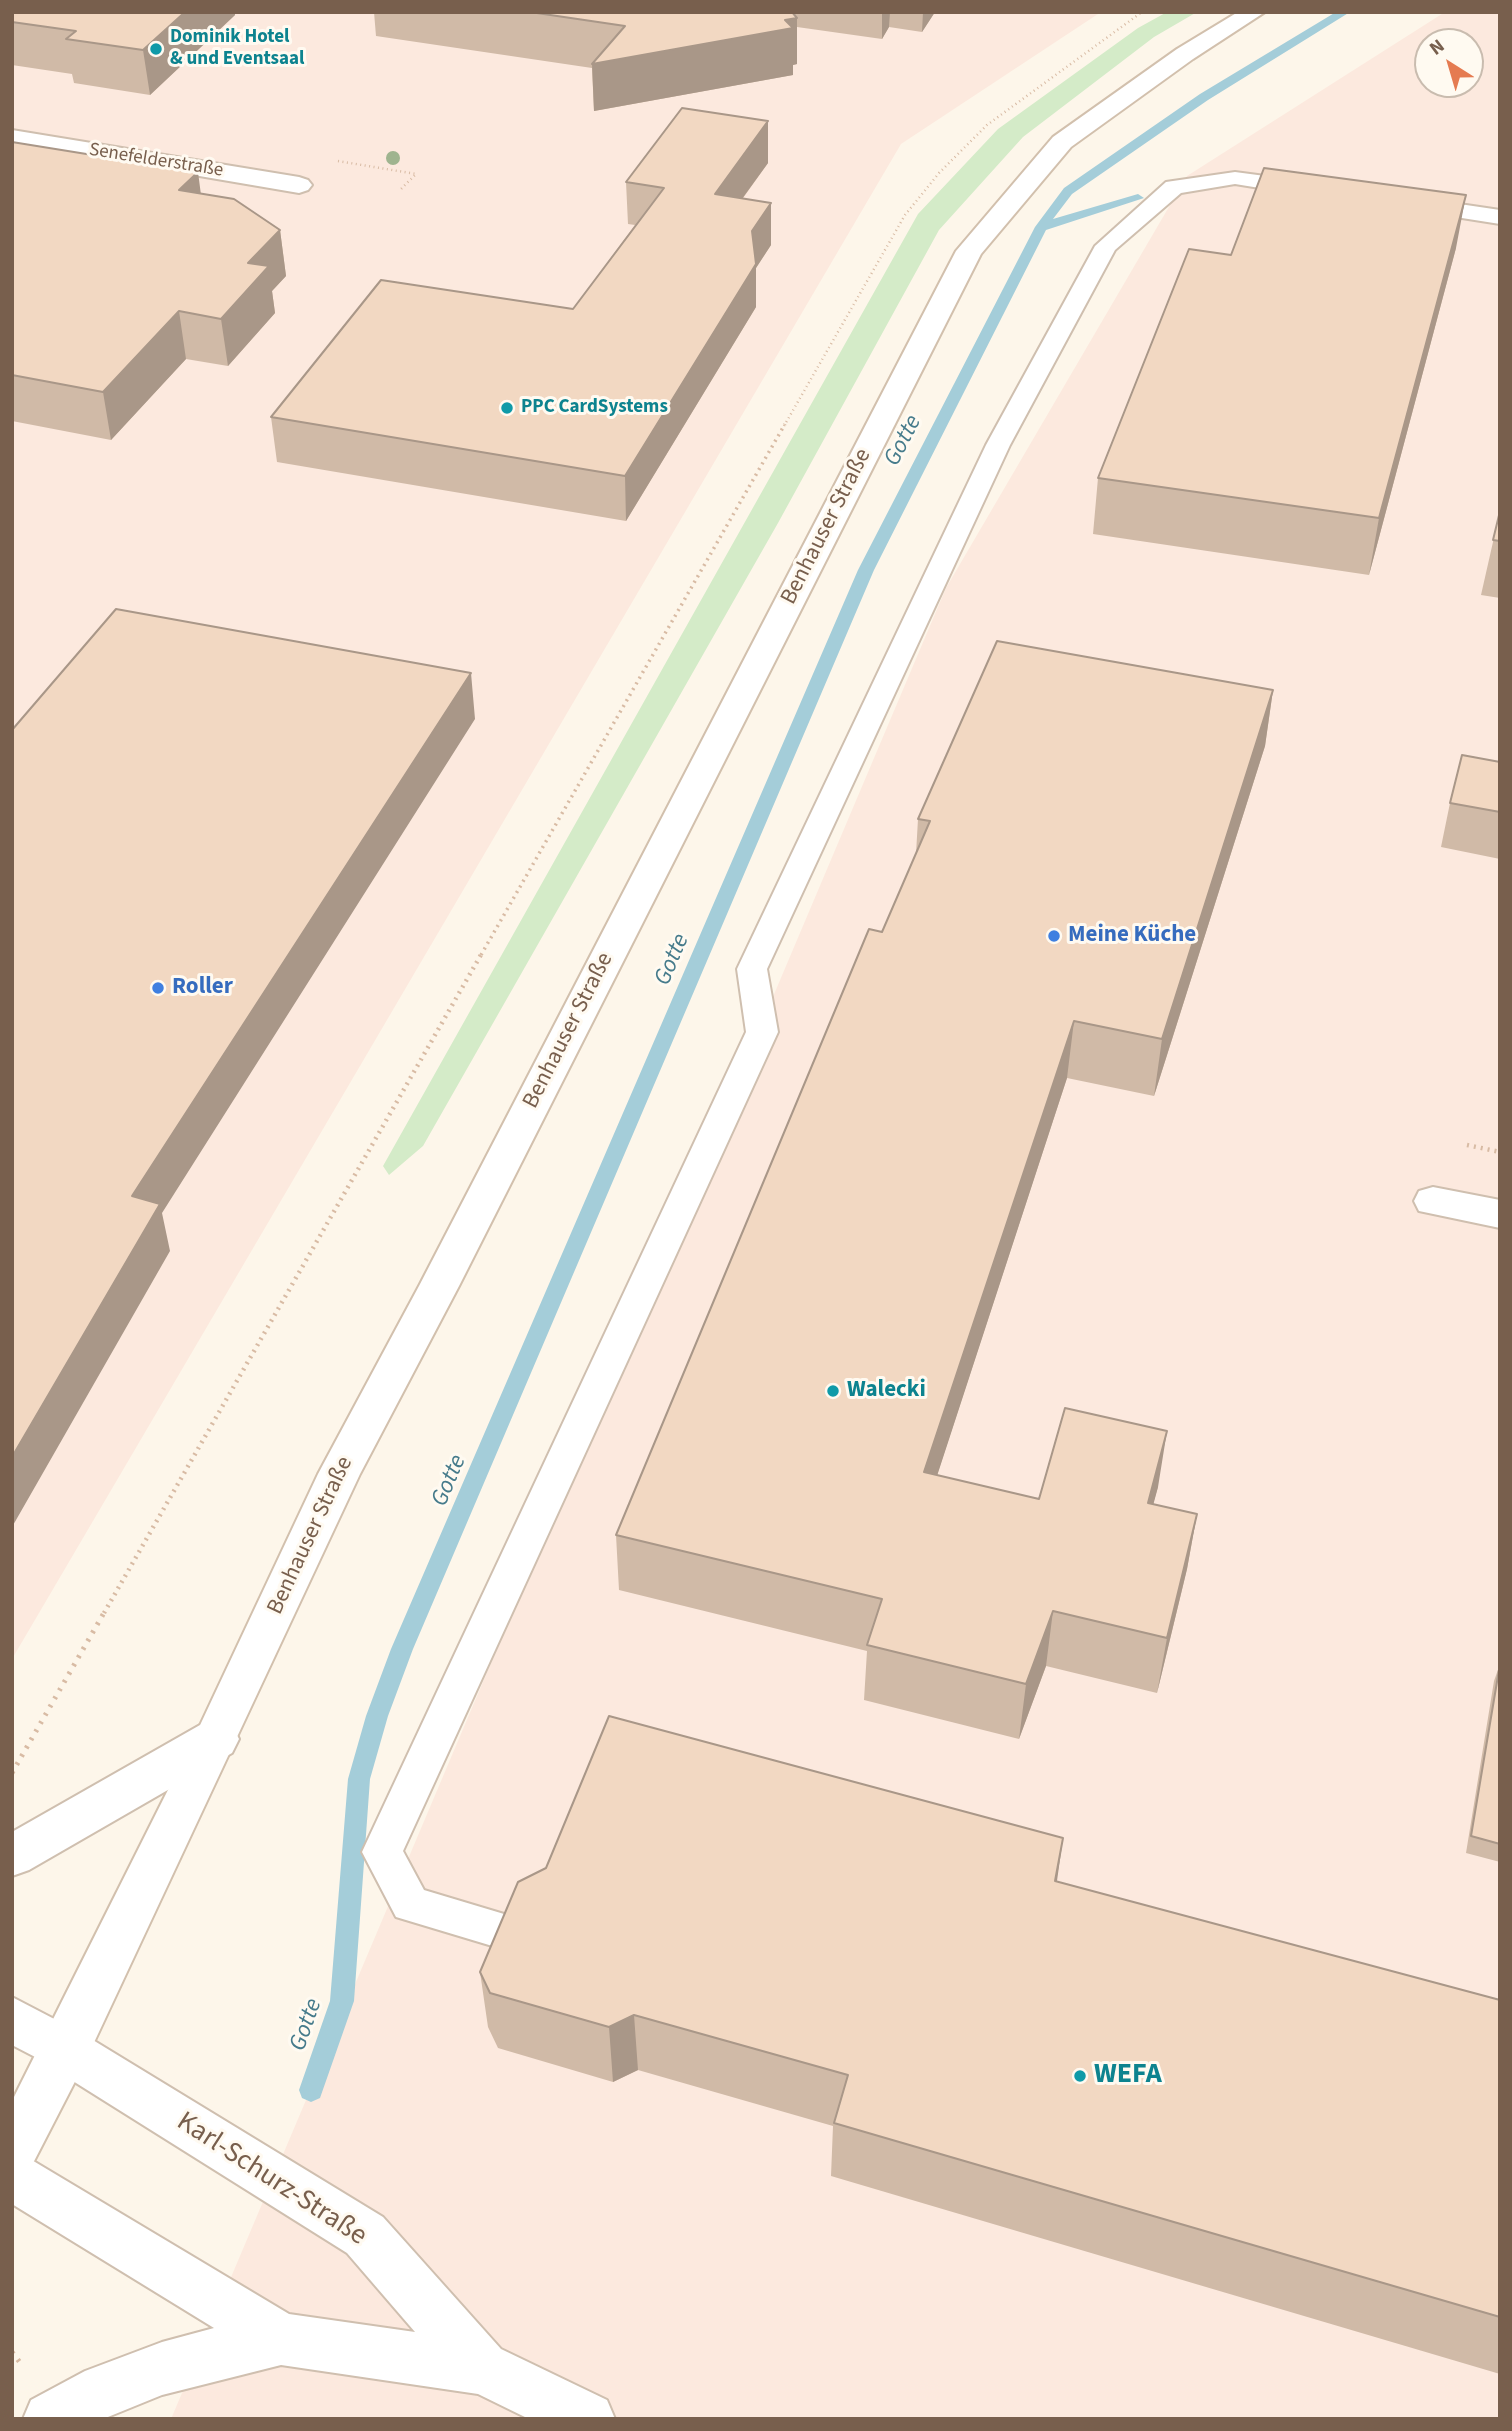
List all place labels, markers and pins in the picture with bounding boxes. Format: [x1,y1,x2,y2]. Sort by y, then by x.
place label: Dominik Hotel & und Eventsaal [170,27,304,71]
marker: Dominik Hotel & und Eventsaal [148,41,164,57]
place label: PPC CardSystems [521,397,668,419]
marker: PPC CardSystems [499,400,515,416]
place label: Meine Küche [1068,922,1196,950]
marker: Meine Küche [1046,928,1062,944]
place label: Roller [172,974,233,1002]
marker: Roller [150,980,166,996]
place label: Walecki [847,1377,926,1405]
marker: Walecki [825,1383,841,1399]
place label: WEFA [1094,2059,1162,2093]
marker: WEFA [1072,2068,1088,2084]

